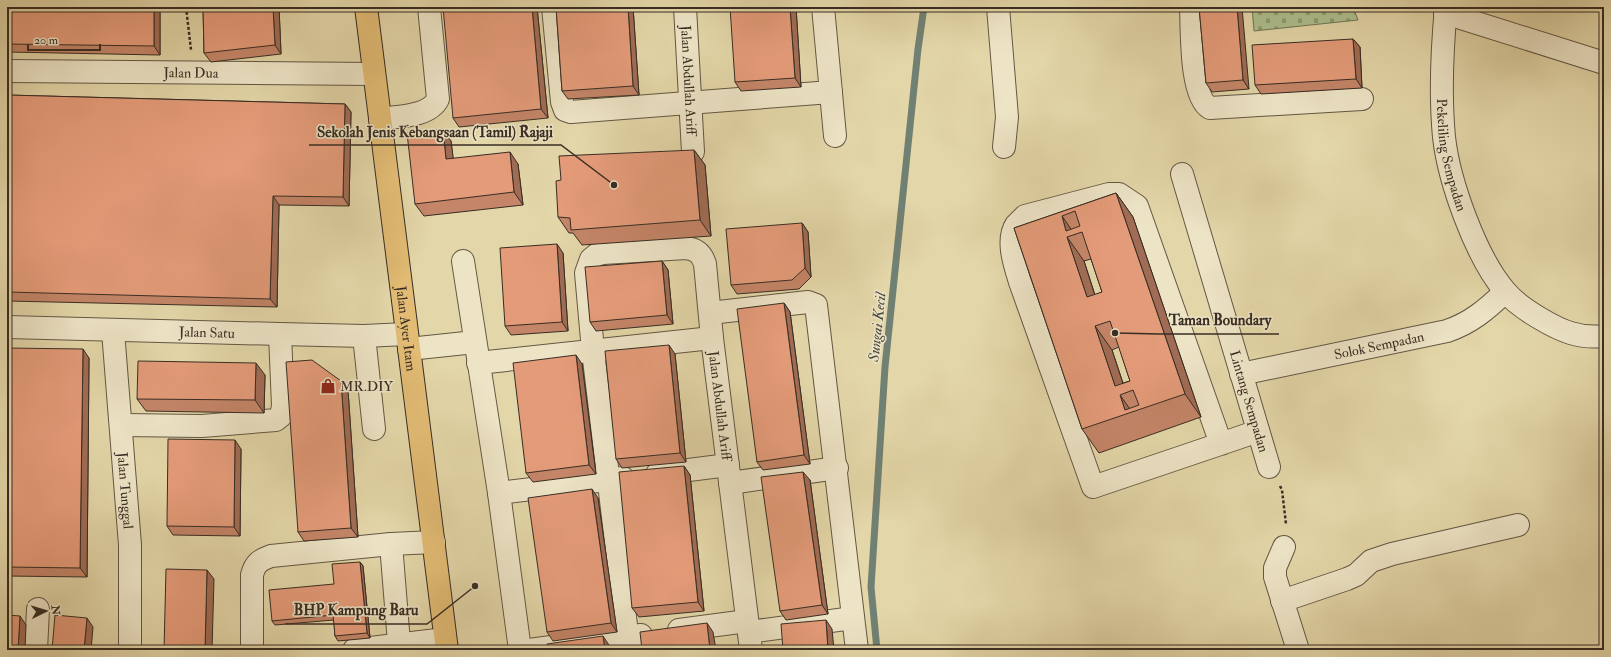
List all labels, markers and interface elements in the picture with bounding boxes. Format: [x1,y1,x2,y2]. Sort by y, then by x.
street label: Jalan Abdullah Ariff [677,24,700,138]
scale bar [28,26,100,52]
text: 20 m [34,33,59,48]
street label: Jalan Dua [162,64,219,82]
street label: Pekeliling Sempadan [1433,98,1470,214]
callout: Sekolah Jenis Kebangsaan (Tamil) Rajaji [309,118,561,145]
text: Sekolah Jenis Kebangsaan (Tamil) Rajaji [317,123,553,143]
street label: Jalan Ayer Itam [392,284,420,372]
water label: Sungai Kecil [864,290,891,364]
callout: Taman Boundary [1160,307,1279,334]
text: Taman Boundary [1168,311,1273,331]
street label: Jalan Satu [178,323,235,342]
street label: Solok Sempadan [1333,328,1426,363]
street label: Lintang Sempadan [1226,348,1272,454]
street label: Jalan Abdullah Ariff [705,349,736,464]
shop icon: MR.DIY [319,377,337,395]
place label: MR.DIY [340,378,394,395]
street label: Jalan Tunggal [114,450,137,530]
north arrow [26,591,66,631]
callout: BHP Kampung Baru [285,597,427,624]
text: BHP Kampung Baru [293,601,419,621]
text: N [48,604,62,617]

